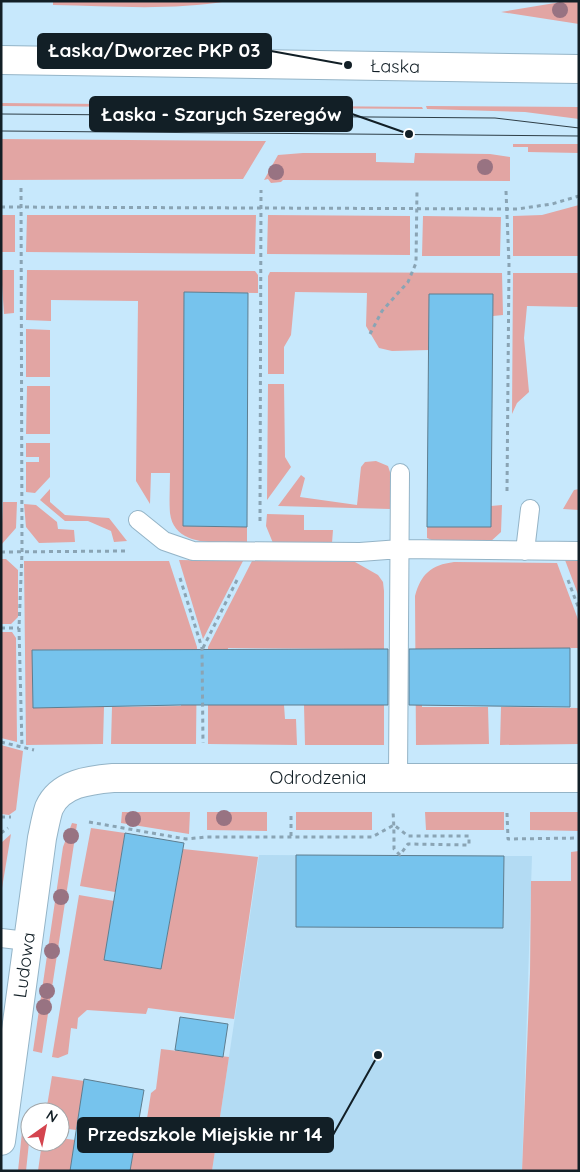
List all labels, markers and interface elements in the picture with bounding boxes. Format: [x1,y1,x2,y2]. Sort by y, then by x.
callout: Łaska/Dworzec PKP 03 [38,34,271,68]
text: Łaska/Dworzec PKP 03 [48,38,260,62]
street label: Łaska [370,54,420,78]
callout: Łaska - Szarych Szeregów [90,97,352,131]
text: Łaska - Szarych Szeregów [100,102,342,126]
street label: Odrodzenia [270,766,366,789]
street label: Ludowa [8,931,40,999]
north arrow [20,1102,70,1152]
text: N [43,1106,61,1126]
callout: Przedszkole Miejskie nr 14 [78,1118,333,1152]
text: Przedszkole Miejskie nr 14 [88,1122,322,1146]

